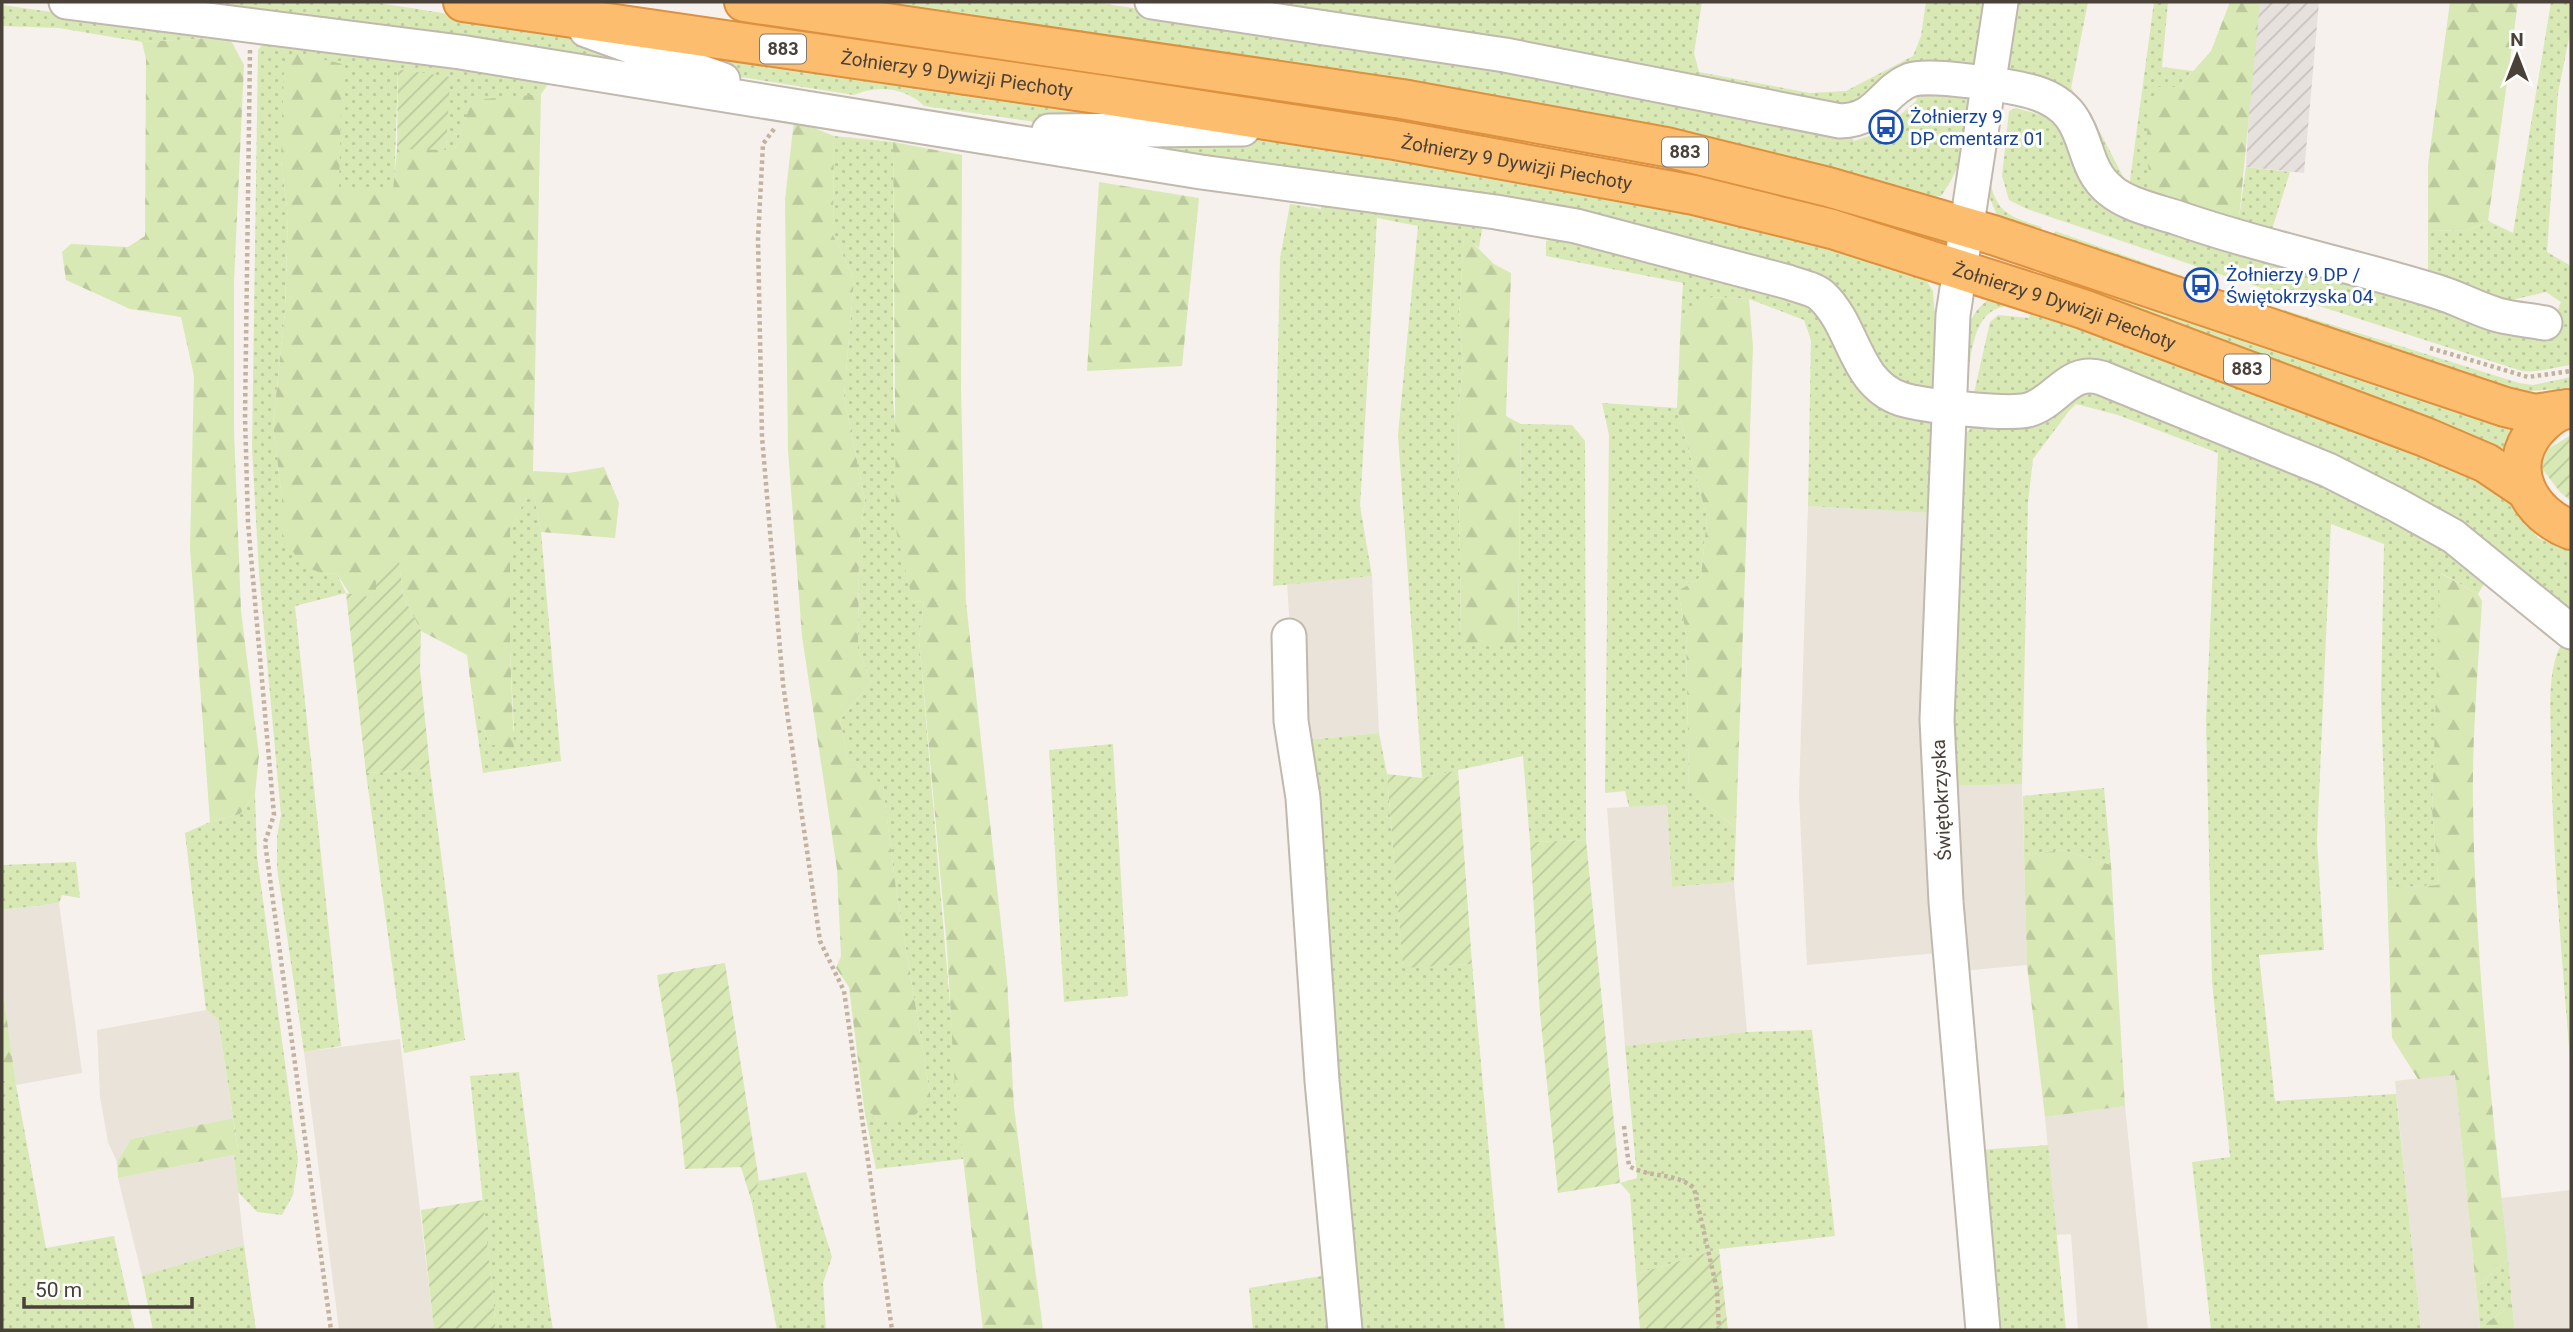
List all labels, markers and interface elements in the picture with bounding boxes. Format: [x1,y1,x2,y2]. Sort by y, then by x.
north arrow [2482,21,2552,91]
text: N [2510,28,2524,51]
road number: 883 [760,34,806,64]
street label: Żołnierzy 9 Dywizji Piechoty [839,46,1074,102]
place label: Żołnierzy 9 DP cmentarz 01 [1910,105,2045,150]
bus stop icon: Żołnierzy 9 DP cmentarz 01 [1867,108,1905,146]
street label: Żołnierzy 9 Dywizji Piechoty [1399,130,1634,195]
road number: 883 [1662,138,1708,167]
street label: Żołnierzy 9 Dywizji Piechoty [1950,257,2179,355]
place label: Żołnierzy 9 DP / Świętokrzyska 04 [2226,263,2374,308]
bus stop icon: Żołnierzy 9 DP / Świętokrzyska 04 [2182,266,2220,304]
road number: 883 [2224,354,2270,384]
street label: Świętokrzyska [1927,739,1956,861]
scale bar [24,1266,192,1310]
text: 50 m [35,1278,82,1302]

